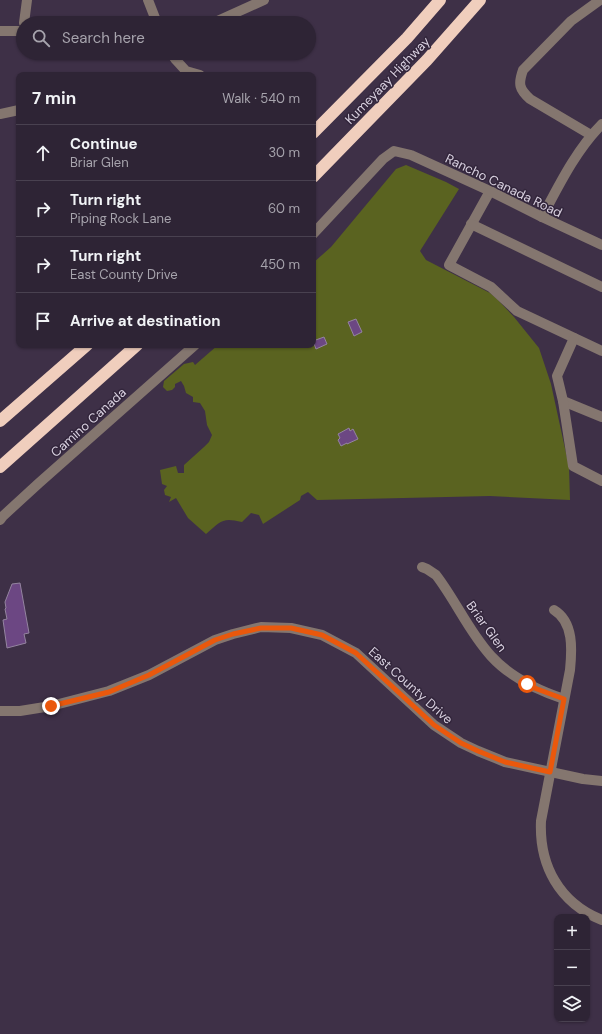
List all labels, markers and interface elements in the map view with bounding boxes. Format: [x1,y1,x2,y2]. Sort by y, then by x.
search box [16,16,316,60]
icon: search [30,27,52,49]
text: Search here [62,28,145,48]
street label: Kumeyaay Highway [341,33,434,128]
text: 7 min [32,87,76,109]
text: Walk · 540 m [222,90,300,107]
text: Continue [70,134,138,154]
icon: ahead [32,142,54,164]
text: 30 m [268,144,300,161]
street label: Rancho Canada Road [443,150,565,221]
text: Briar Glen [70,154,129,171]
text: Turn right [70,190,141,210]
icon: right [32,198,54,220]
text: 60 m [268,200,300,217]
text: Piping Rock Lane [70,210,171,227]
text: Turn right [70,246,141,266]
icon: right [32,254,54,276]
text: 450 m [260,256,300,273]
text: East County Drive [70,266,178,283]
icon: arrive [32,310,54,332]
text: Arrive at destination [70,311,221,331]
street label: Camino Canada [47,384,130,461]
street label: Briar Glen [462,598,511,655]
street label: East County Drive [365,643,456,728]
route start [518,675,536,693]
route end [42,697,60,715]
map controls [554,914,590,1022]
button: + [554,914,590,950]
button: − [554,950,590,986]
button: layers [554,986,590,1022]

